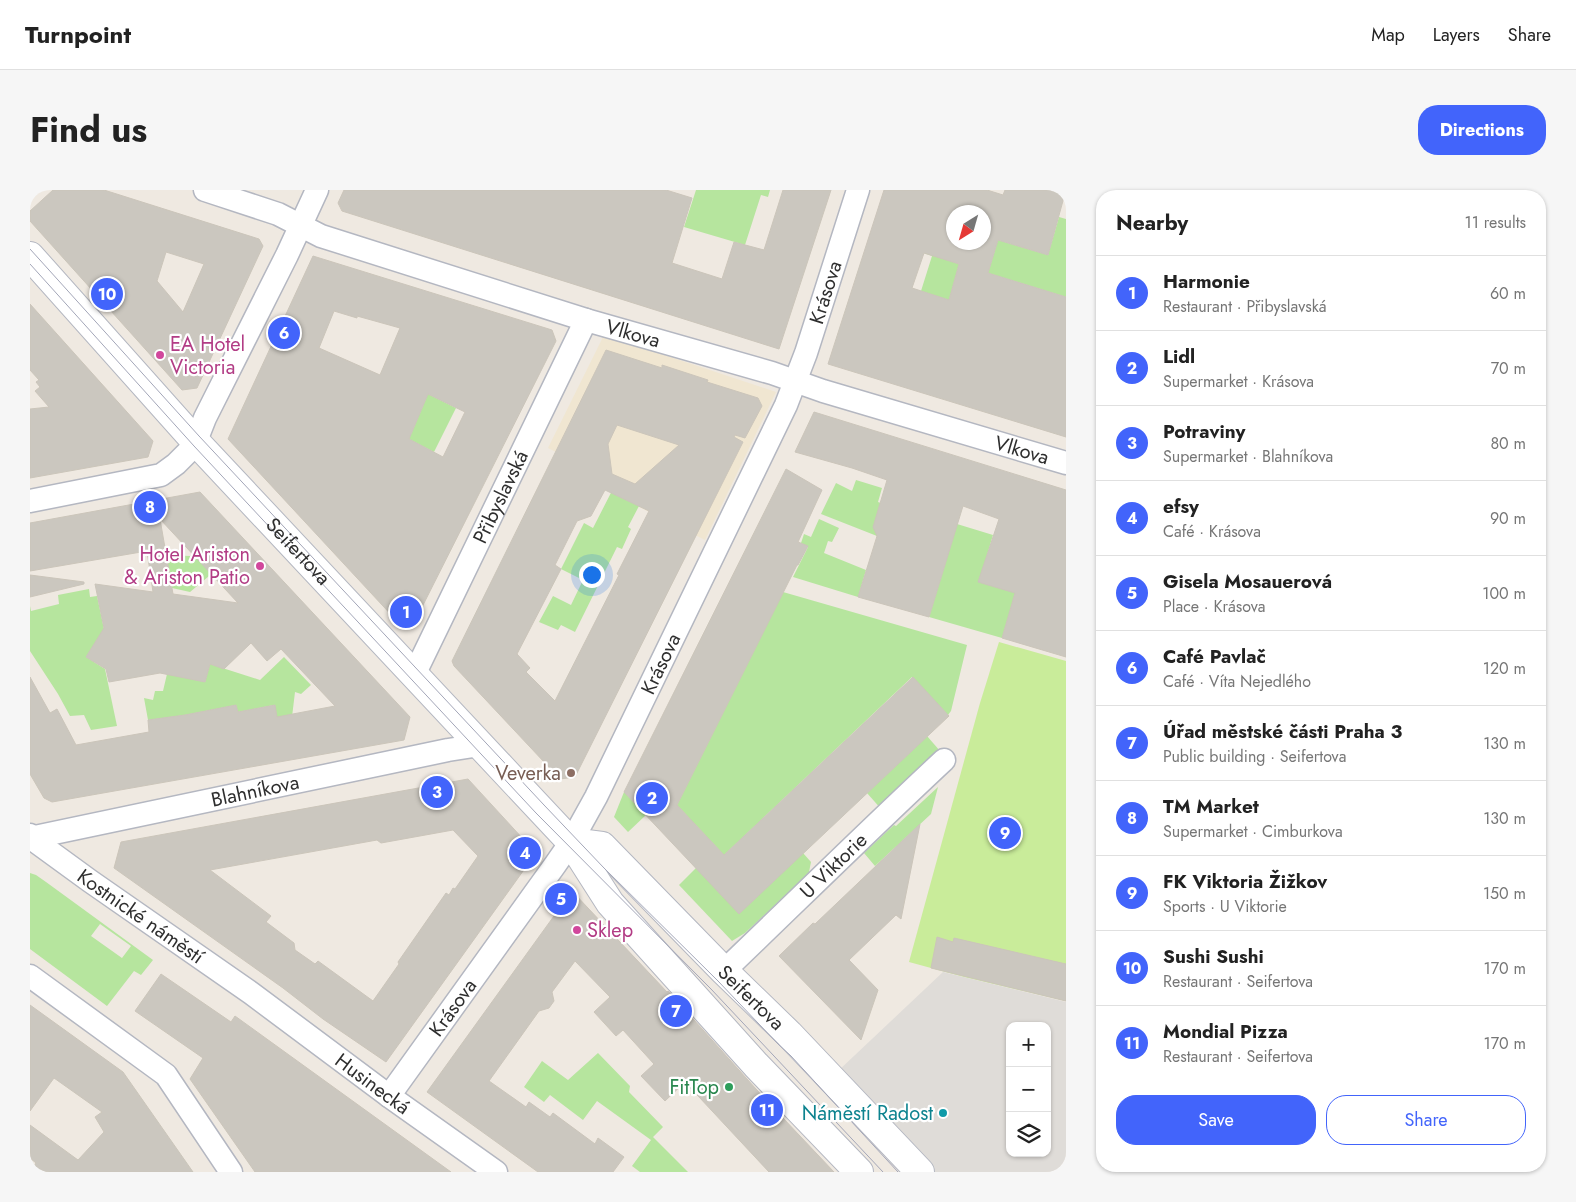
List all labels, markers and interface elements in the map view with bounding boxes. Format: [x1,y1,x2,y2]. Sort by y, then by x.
text: Turnpoint [25,17,131,52]
text: Map [1371,22,1405,48]
text: Layers [1433,22,1480,48]
text: Share [1508,22,1551,48]
text: Find us [30,105,147,155]
button: Directions [1418,105,1546,155]
north arrow [946,205,991,250]
text: Nearby [1116,208,1188,238]
text: 11 results [1464,211,1526,234]
street label: Krásova [802,257,849,328]
text: Harmonie [1163,268,1250,295]
pin: 10 [91,275,123,313]
text: 1 [1128,282,1136,305]
text: 60 m [1490,282,1526,305]
text: Restaurant · Přibyslavská [1163,295,1326,318]
street label: Vlkova [602,312,664,355]
pin: 6 [268,314,300,352]
place label: EA Hotel Victoria [170,330,245,382]
text: Lidl [1163,343,1195,370]
marker: EA Hotel Victoria [154,349,166,361]
text: 2 [1127,357,1137,380]
text: 70 m [1491,357,1526,380]
text: Supermarket · Krásova [1163,370,1314,393]
text: Potraviny [1163,418,1245,445]
street label: Vlkova [991,428,1052,472]
text: 3 [1127,432,1137,455]
text: 80 m [1490,432,1526,455]
street label: Přibyslavská [465,445,535,548]
text: Supermarket · Blahníkova [1163,445,1333,468]
pin: 8 [134,488,166,526]
text: efsy [1163,493,1199,520]
text: 4 [1126,507,1138,530]
text: 90 m [1490,507,1526,530]
street label: Seifertova [259,511,337,592]
text: Café · Krásova [1163,520,1261,543]
place label: Hotel Ariston & Ariston Patio [124,540,250,592]
marker: Hotel Ariston & Ariston Patio [254,560,266,572]
your location [579,562,605,588]
text: Gisela Mosauerová [1163,568,1332,595]
text: 5 [1127,582,1137,605]
text: 100 m [1482,582,1526,605]
pin: 1 [390,593,422,631]
text: Place · Krásova [1163,595,1265,618]
street label: Krásova [633,628,688,699]
text: Café Pavlač [1163,643,1266,670]
text: 6 [1127,657,1137,680]
text: 120 m [1483,657,1526,680]
text: Café · Víta Nejedlého [1163,670,1311,693]
text: Úřad městské části Praha 3 [1163,718,1402,745]
text: 7 [1127,732,1137,755]
text: 130 m [1483,732,1526,755]
text: Public building · Seifertova [1163,745,1346,768]
place label: Veverka [495,759,561,788]
street label: Blahníkova [208,767,302,814]
marker: Veverka [565,767,577,779]
pin: 3 [421,773,453,811]
pin: 2 [636,779,668,817]
text: TM Market [1163,793,1259,820]
text: 8 [1127,807,1137,830]
text: 130 m [1483,807,1526,830]
pin: 9 [989,814,1021,852]
text: Supermarket · Cimburkova [1163,820,1343,843]
street label: U Viktorie [793,826,874,905]
pin: 4 [509,834,541,872]
street label: Kostnické náměstí [71,862,211,971]
text: FK Viktoria Žižkov [1163,868,1327,895]
pin: 5 [545,880,577,918]
text: 9 [1127,882,1137,905]
text: 150 m [1483,882,1526,905]
text: Sports · U Viktorie [1163,895,1287,918]
place label: Sklep [587,916,633,945]
marker: Sklep [571,924,583,936]
text: Sushi Sushi [1163,943,1264,970]
text: 10 [1123,957,1141,980]
text: 170 m [1484,957,1526,980]
street label: Seifertova [711,958,791,1037]
text: Restaurant · Seifertova [1163,970,1313,993]
street label: Krásova [422,973,483,1042]
pin: 7 [660,992,692,1030]
text: Mondial Pizza [1163,1018,1288,1045]
map controls [1006,1022,1051,1157]
button: + [1006,1022,1051,1067]
text: 11 [1124,1032,1140,1055]
text: 170 m [1484,1032,1526,1055]
text: Restaurant · Seifertova [1163,1045,1313,1068]
street label: Husinecká [329,1046,416,1121]
button: − [1006,1067,1051,1112]
place label: FitTop [669,1073,719,1102]
marker: FitTop [723,1081,735,1093]
pin: 11 [751,1091,783,1129]
button: Save [1116,1095,1316,1145]
button: Share [1326,1095,1526,1145]
place label: Náměstí Radost [802,1099,933,1128]
marker: Náměstí Radost [937,1107,949,1119]
button: layers [1006,1112,1051,1157]

